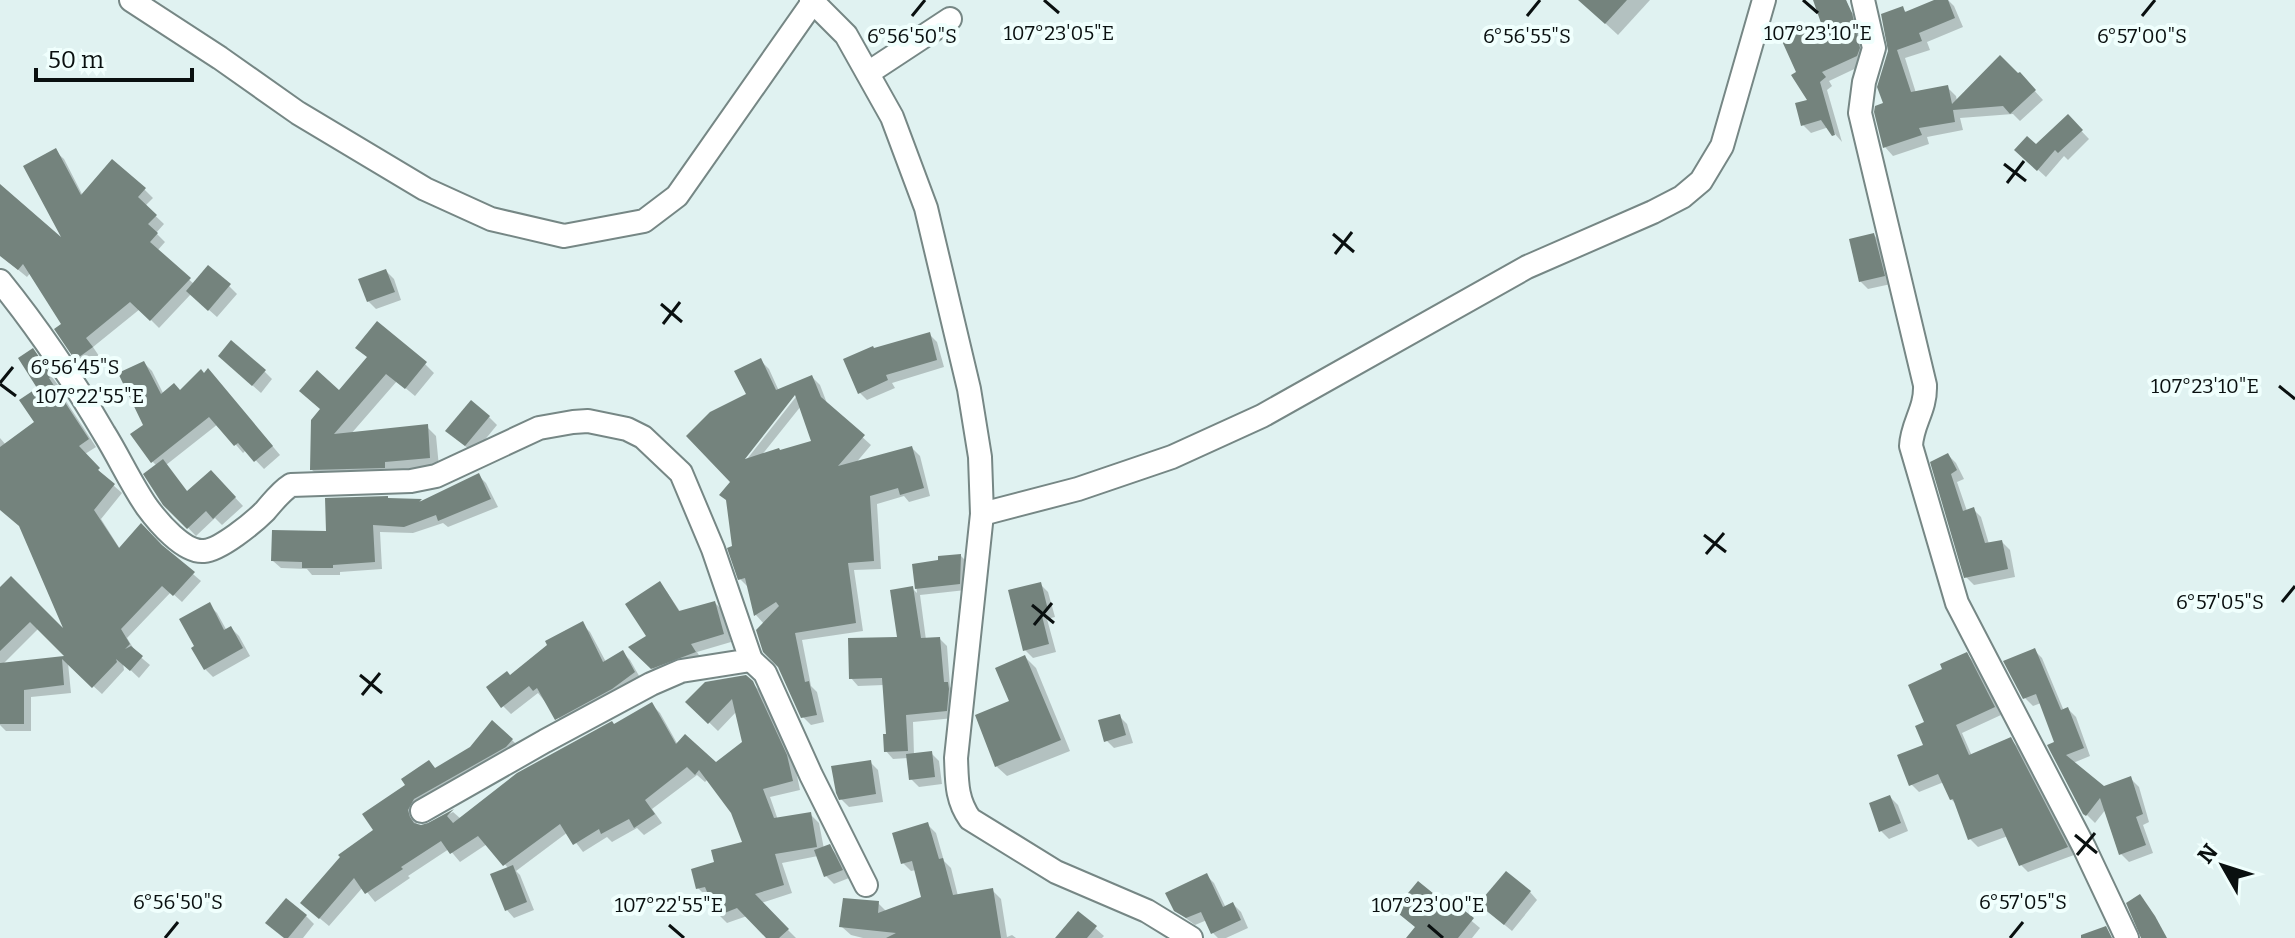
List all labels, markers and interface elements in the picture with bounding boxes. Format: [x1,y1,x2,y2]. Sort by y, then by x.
text: 107°23'05"E [1004,21,1114,45]
text: 107°23'10"E [1764,21,1872,45]
text: 6°56'50"S [867,24,957,48]
text: 6°56'55"S [1483,24,1571,48]
text: 6°57'00"S [2097,24,2187,48]
scale bar [36,32,192,82]
text: 50 m [48,46,104,74]
text: 6°56'45"S [30,355,120,379]
text: 107°23'10"E [2151,374,2259,398]
text: 107°22'55"E [36,384,144,408]
text: 6°57'05"S [2176,590,2264,614]
north arrow [2183,826,2263,906]
text: N [2192,839,2224,869]
text: 6°56'50"S [133,890,223,914]
text: 6°57'05"S [1979,890,2067,914]
text: 107°22'55"E [615,893,723,917]
text: 107°23'00"E [1372,893,1484,917]

